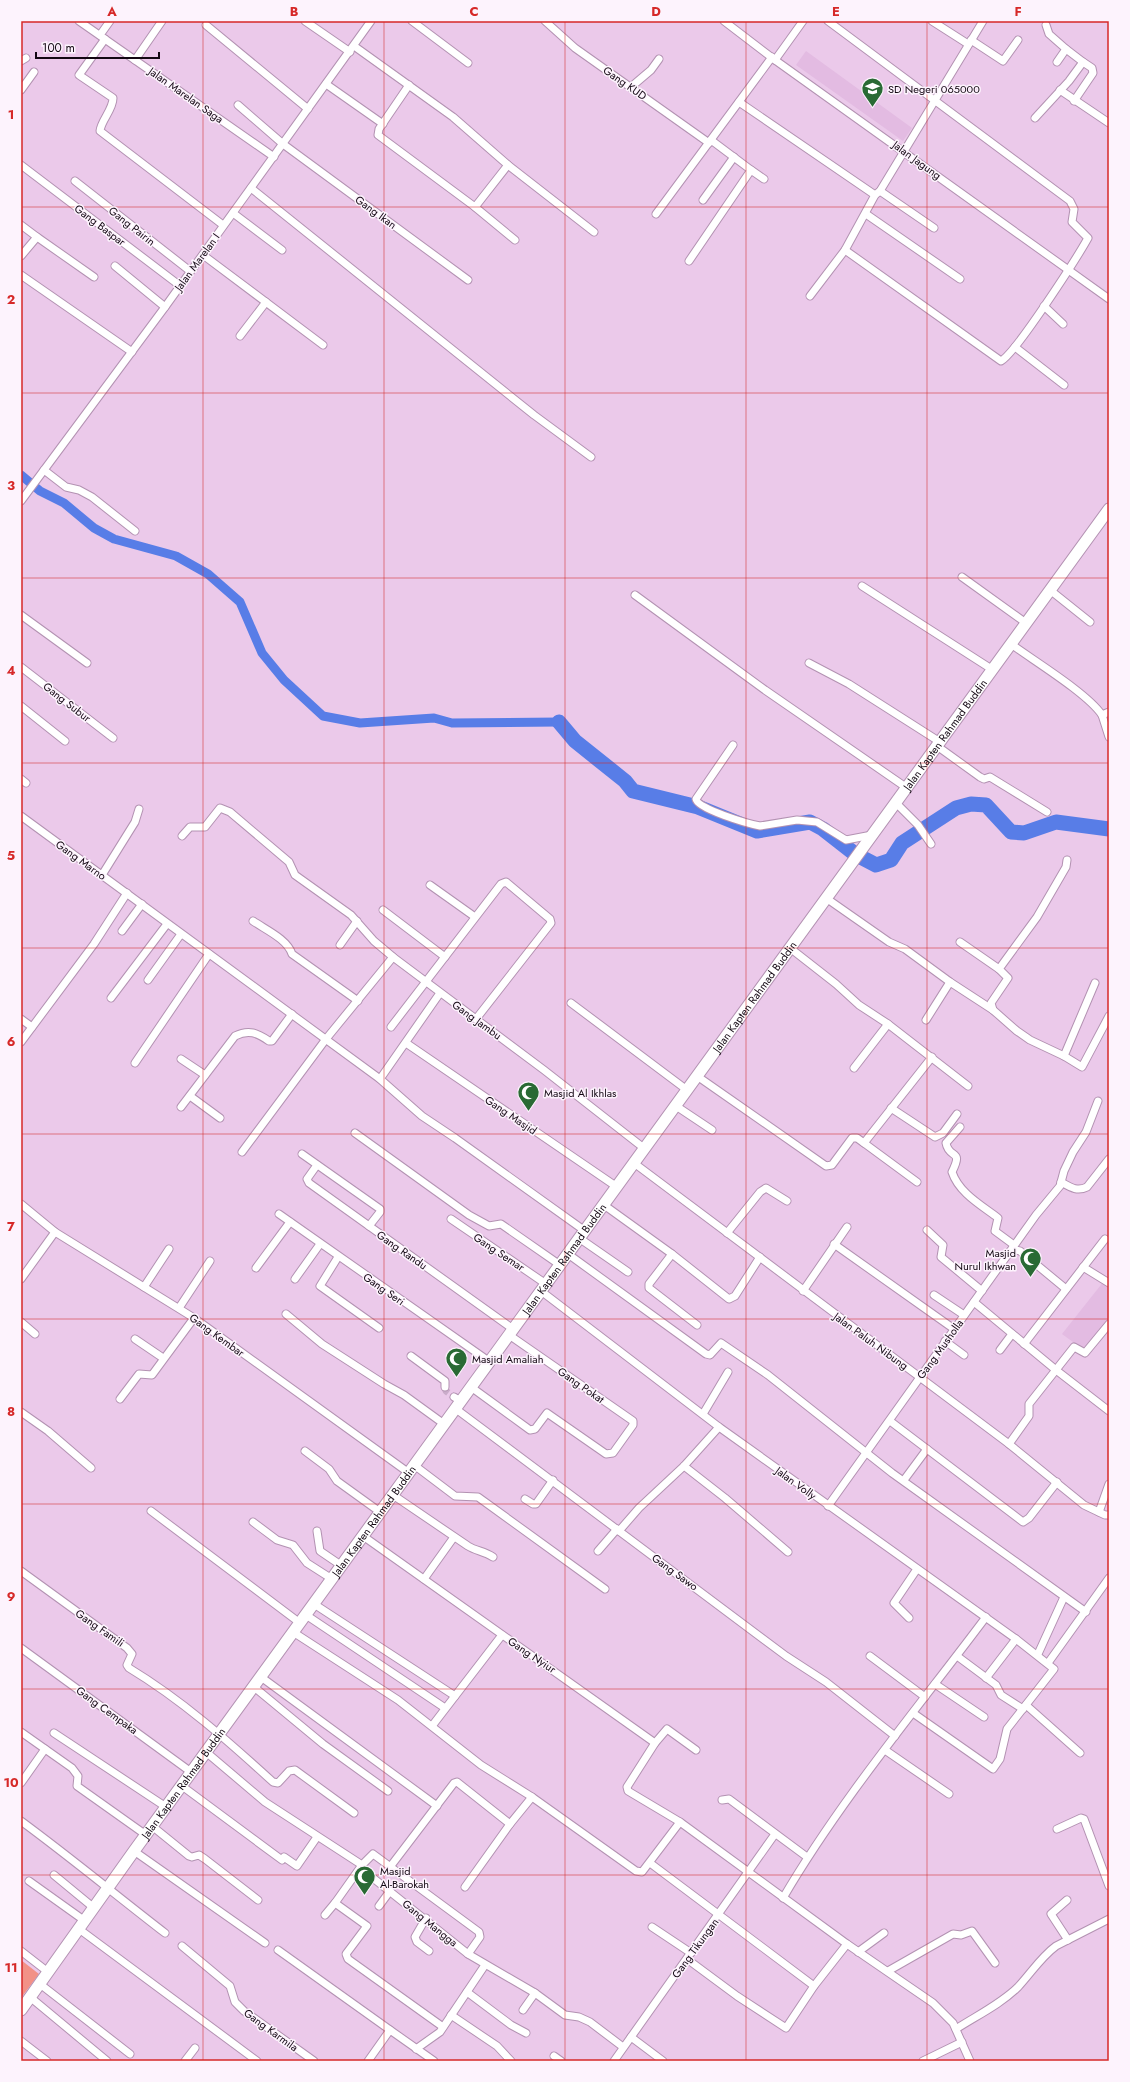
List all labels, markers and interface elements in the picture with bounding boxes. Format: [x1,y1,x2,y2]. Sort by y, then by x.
text: A [106,2,117,21]
text: B [290,2,299,21]
text: C [469,2,479,21]
text: D [651,2,661,21]
text: E [832,2,840,21]
text: F [1014,2,1022,21]
scale bar [36,34,159,60]
text: 100 m [42,39,75,57]
street label: Jalan Marelan Saga [144,62,227,127]
street label: Gang KUD [600,62,650,104]
school or university icon: SD Negeri 065000 [859,76,885,109]
place label: SD Negeri 065000 [888,81,980,97]
text: 1 [8,105,14,124]
street label: Jalan Jagung [888,136,945,183]
street label: Gang Ikan [352,191,400,233]
street label: Gang Baspar [71,200,129,250]
street label: Gang Pairin [105,203,159,249]
street label: Jalan Marelan I [169,230,223,296]
text: 2 [7,290,15,309]
text: 3 [7,476,15,495]
text: 4 [6,661,16,680]
street label: Jalan Kapten Rahmad Buddin [898,676,991,795]
street label: Gang Subur [40,678,94,726]
street label: Gang Marno [52,836,110,884]
text: 5 [7,846,15,865]
street label: Jalan Kapten Rahmad Buddin [708,938,800,1057]
street label: Gang Jambu [449,997,505,1043]
text: 6 [7,1032,16,1051]
mosque icon: Masjid Al Ikhlas [516,1080,542,1113]
place label: Masjid Al Ikhlas [544,1085,617,1101]
street label: Gang Masjid [482,1092,540,1138]
street label: Jalan Kapten Rahmad Buddin [517,1200,610,1319]
text: 7 [7,1217,15,1236]
street label: Gang Randu [373,1227,431,1273]
street label: Gang Semar [470,1229,528,1275]
place label: Masjid Nurul Ikhwan [955,1245,1016,1274]
mosque icon: Masjid Nurul Ikhwan [1018,1246,1044,1279]
street label: Gang Seri [360,1269,408,1309]
street label: Jalan Paluh Nibung [829,1307,912,1374]
street label: Gang Kembar [186,1310,248,1361]
street label: Gang Musholla [913,1316,967,1382]
mosque icon: Masjid Amaliah [444,1346,470,1379]
place label: Masjid Amaliah [472,1351,543,1367]
street label: Gang Pokat [554,1363,608,1407]
text: 8 [7,1402,15,1421]
street label: Jalan Kapten Rahmad Buddin [327,1462,420,1581]
street label: Jalan Volly [771,1462,820,1503]
street label: Gang Sawo [649,1550,701,1594]
text: 9 [7,1587,16,1606]
street label: Gang Famili [72,1605,128,1651]
street label: Gang Nyiur [505,1633,559,1677]
street label: Gang Cempaka [73,1682,141,1738]
street label: Jalan Kapten Rahmad Buddin [136,1724,229,1844]
text: 10 [3,1773,19,1792]
place label: Masjid Al-Barokah [380,1863,429,1892]
mosque icon: Masjid Al-Barokah [351,1864,377,1897]
street label: Gang Mangga [399,1896,461,1950]
street label: Gang Tikungan [668,1915,722,1981]
text: 11 [4,1958,18,1977]
street label: Gang Karmila [241,2005,301,2055]

